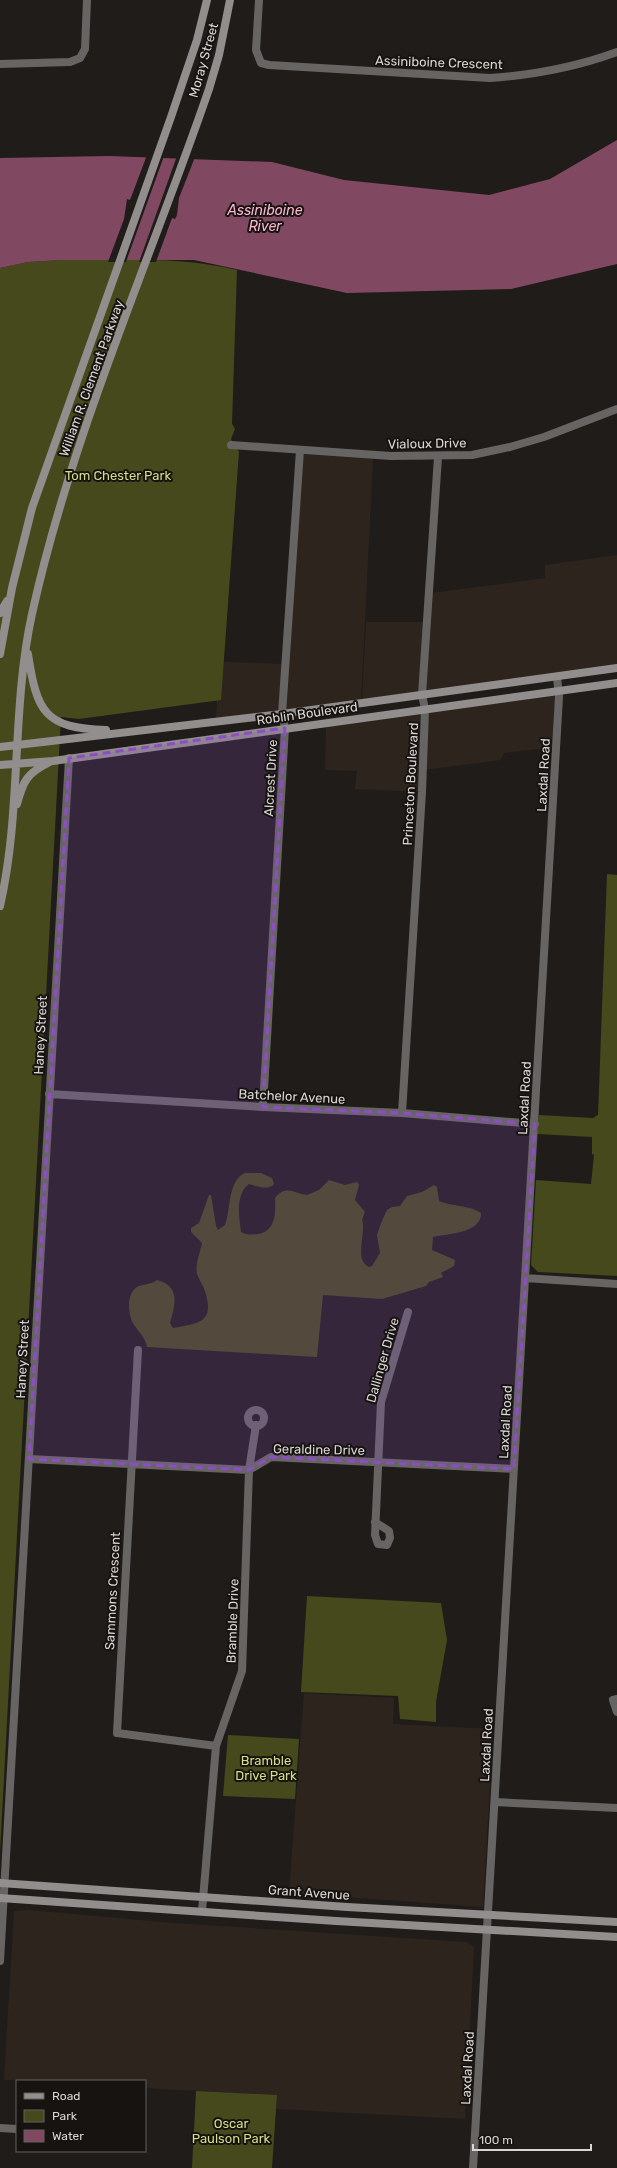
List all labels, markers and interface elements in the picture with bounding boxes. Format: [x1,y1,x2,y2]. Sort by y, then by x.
street label: Moray Street [186,21,221,99]
street label: Assiniboine Crescent [375,53,503,72]
water label: Assiniboine River [226,202,303,235]
street label: William R. Clement Parkway [56,298,127,458]
street label: Vialoux Drive [388,435,466,452]
park label: Tom Chester Park [65,468,171,483]
street label: Roblin Boulevard [256,699,359,728]
street label: Princeton Boulevard [400,722,421,846]
street label: Laxdal Road [534,738,553,812]
street label: Alcrest Drive [261,739,280,817]
street label: Haney Street [31,995,50,1075]
street label: Laxdal Road [515,1061,534,1135]
street label: Batchelor Avenue [238,1086,346,1107]
street label: Dallinger Drive [363,1316,403,1405]
street label: Haney Street [13,1319,32,1399]
street label: Laxdal Road [496,1385,515,1459]
street label: Geraldine Drive [273,1441,365,1458]
street label: Sammons Crescent [102,1532,123,1650]
street label: Bramble Drive [224,1578,241,1664]
street label: Laxdal Road [477,1708,496,1782]
park label: Bramble Drive Park [235,1753,297,1783]
street label: Grant Avenue [267,1882,350,1903]
street label: Laxdal Road [458,2031,477,2105]
legend [16,2080,146,2152]
text: Road [52,2089,80,2103]
text: Park [52,2109,78,2123]
park label: Oscar Paulson Park [192,2116,271,2146]
scale bar [473,2126,591,2152]
text: Water [52,2129,84,2143]
text: 100 m [479,2133,513,2147]

